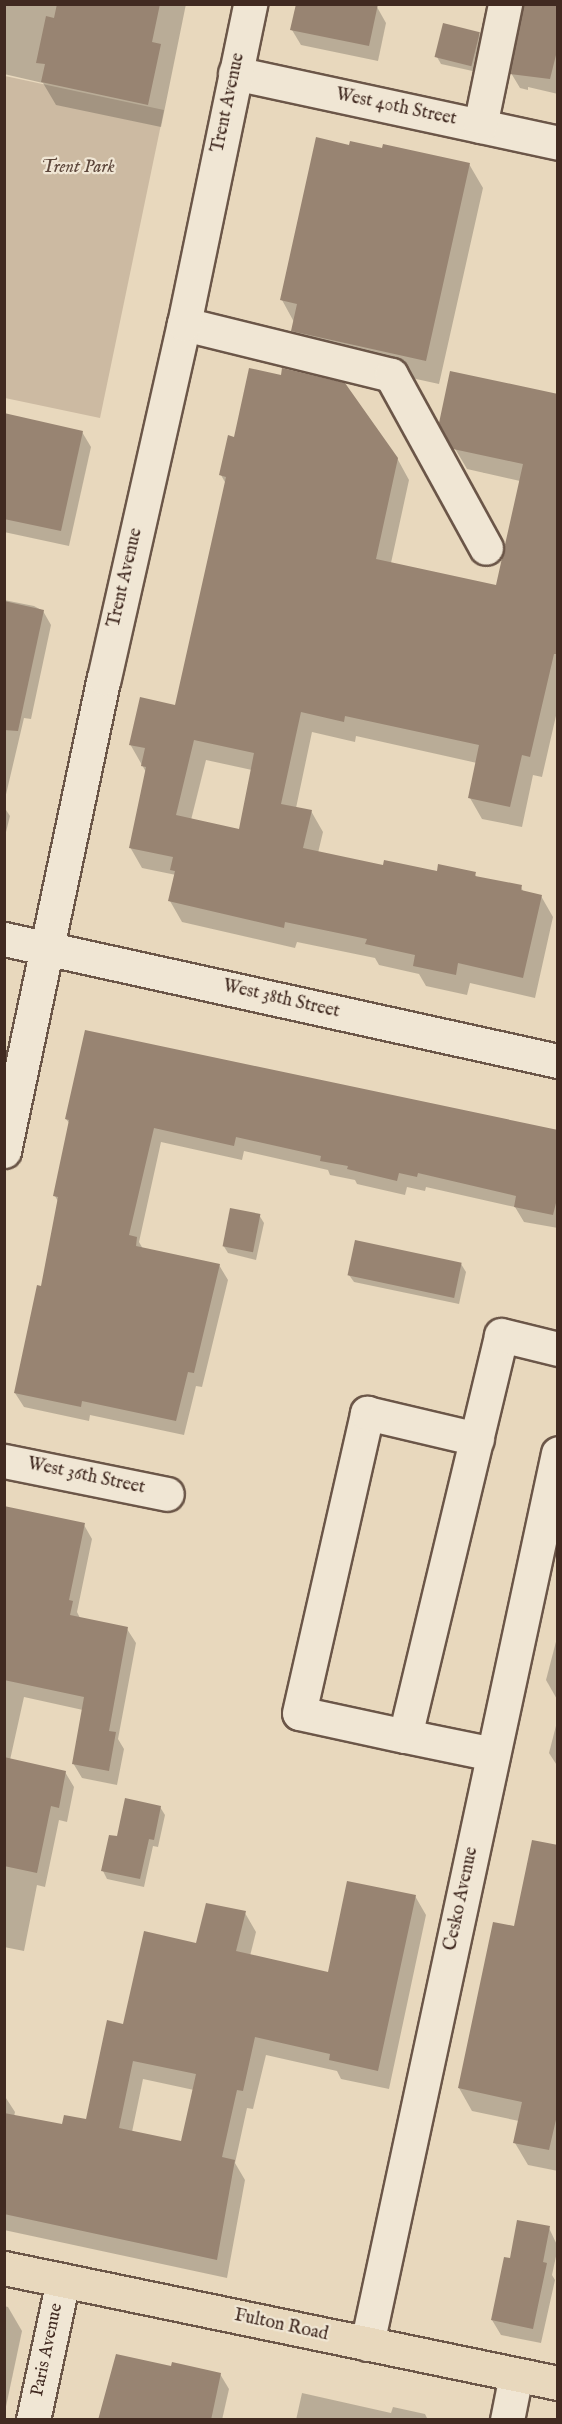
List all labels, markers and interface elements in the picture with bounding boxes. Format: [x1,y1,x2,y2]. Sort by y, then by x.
street label: Trent Avenue [208,51,250,155]
street label: West 40th Street [334,85,458,131]
park label: Trent Park [41,157,115,179]
street label: Trent Avenue [104,526,148,630]
street label: West 38th Street [221,976,341,1024]
street label: West 36th Street [25,1454,147,1500]
street label: Cesko Avenue [440,1845,484,1953]
street label: Paris Avenue [28,2301,68,2399]
street label: Fulton Road [232,2306,330,2346]

